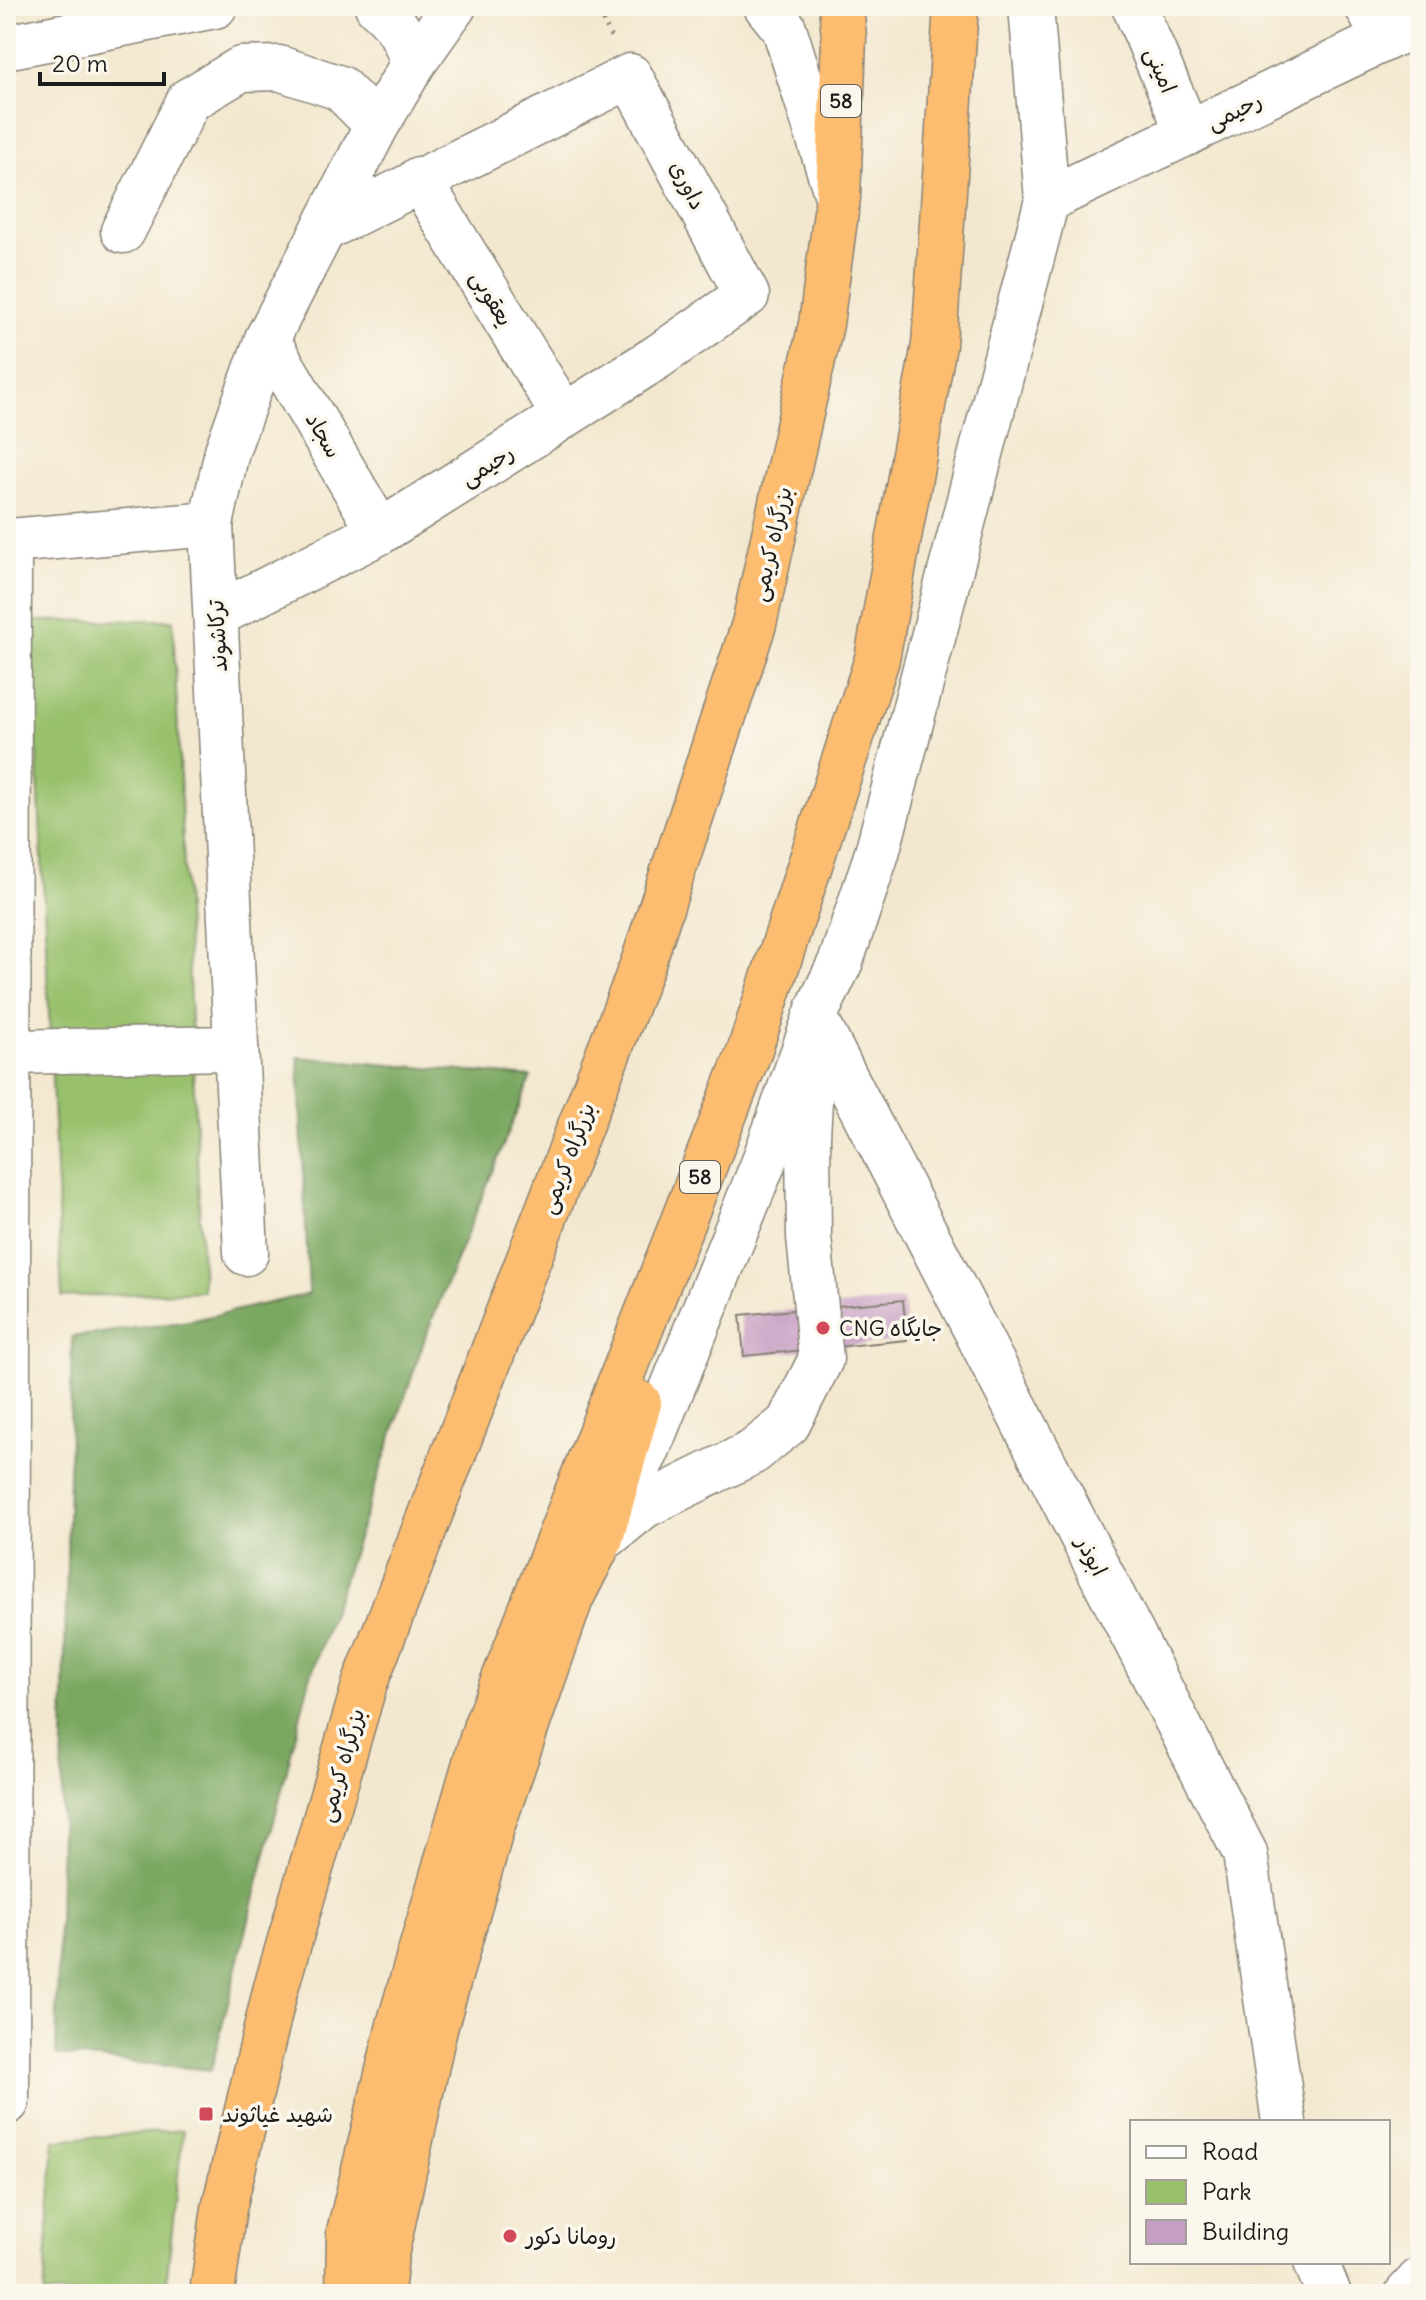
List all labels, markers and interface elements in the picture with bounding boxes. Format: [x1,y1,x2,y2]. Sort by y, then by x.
scale bar [40,36,164,86]
street label: امینی [1138,43,1183,97]
text: 20 m [52,48,108,78]
road number: 58 [821,85,861,117]
street label: رحیمی [1202,86,1267,137]
street label: داوری [664,156,712,214]
street label: یعقوبی [464,265,519,332]
street label: سجاد [300,407,348,463]
street label: رحیمی [455,438,519,493]
street label: بزرگراه کریمی [744,484,799,604]
street label: ترکاشوند [201,598,234,673]
street label: بزرگراه کریمی [533,1098,602,1218]
road number: 58 [680,1161,720,1193]
place label: CNG جایگاه [839,1314,942,1342]
marker: CNG جایگاه [814,1319,832,1337]
street label: ابوذر [1069,1530,1114,1581]
street label: بزرگراه کریمی [311,1705,372,1825]
place label: شهید غیاثوند [222,2100,333,2128]
marker: شهید غیاثوند [197,2105,215,2123]
legend [1130,2120,1390,2264]
text: Road [1202,2136,1258,2166]
text: Park [1202,2176,1252,2206]
text: Building [1202,2216,1289,2246]
place label: رومانا دکور [524,2222,616,2250]
marker: رومانا دکور [501,2227,519,2245]

